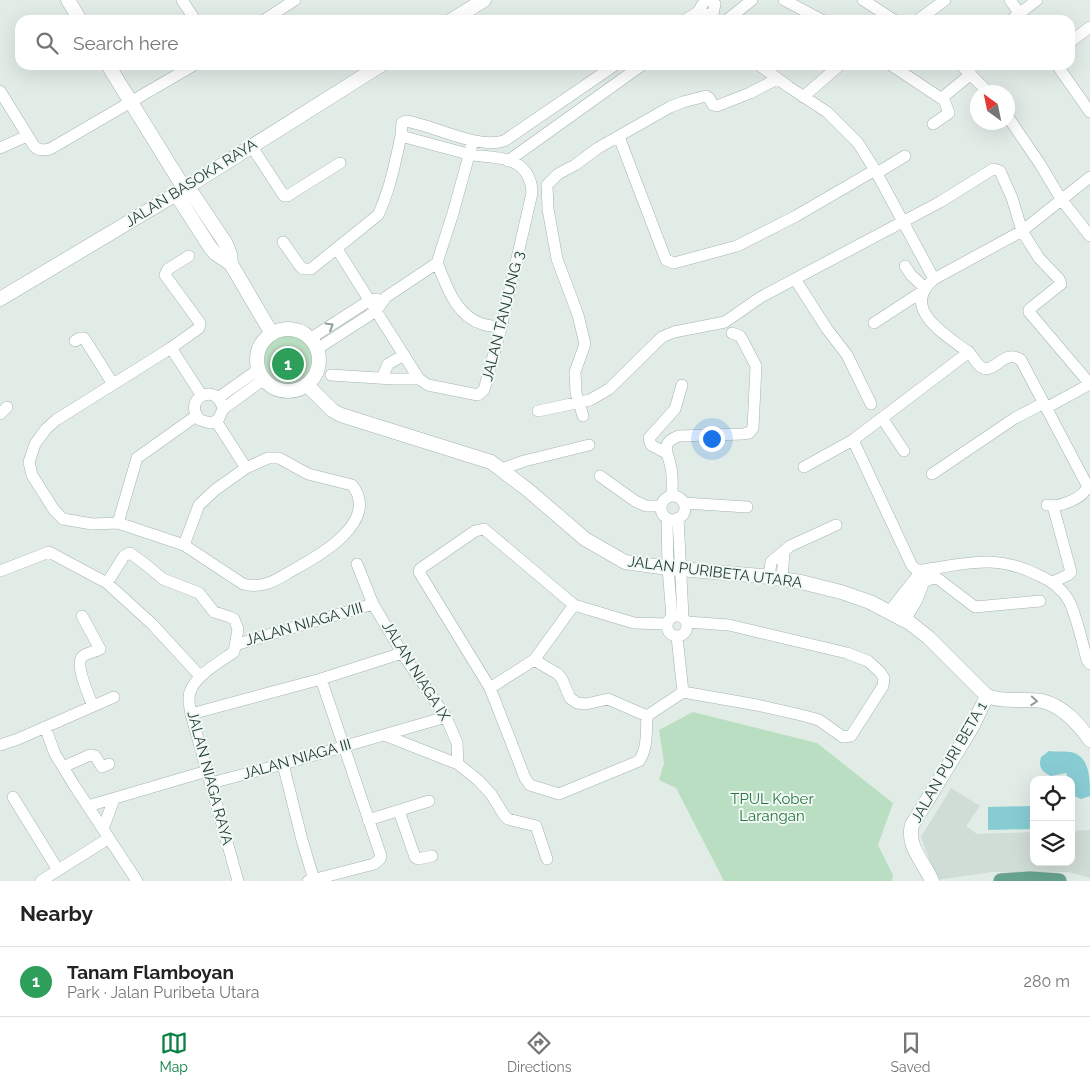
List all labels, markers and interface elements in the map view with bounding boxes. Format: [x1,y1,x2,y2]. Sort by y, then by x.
search box [15,15,1075,70]
icon: search [33,29,61,57]
text: Search here [73,32,179,54]
north arrow [970,85,1015,130]
street label: JALAN BASOKA RAYA [122,135,260,231]
street label: JALAN TANJUNG 3 [478,249,528,383]
one-way arrow [325,323,334,333]
pin: 1 [272,345,304,383]
your location [699,426,725,452]
street label: JALAN PURIBETA UTARA [627,552,803,592]
street label: JALAN NIAGA VIII [243,599,365,649]
street label: JALAN NIAGA IX [378,618,454,725]
one-way arrow [1031,696,1039,707]
street label: JALAN PURI BETA 1 [907,698,991,826]
street label: JALAN NIAGA RAYA [183,709,237,847]
street label: JALAN NIAGA III [241,735,353,783]
map controls [1030,776,1075,866]
button: locate [1030,776,1075,821]
park label: TPUL Kober Larangan [730,790,814,825]
button: layers [1030,821,1075,866]
text: Nearby [20,901,93,926]
text: Tanam Flamboyan [67,961,234,983]
text: 1 [32,972,40,991]
text: 280 m [1024,972,1070,991]
text: Park · Jalan Puribeta Utara [67,983,260,1002]
tab: Map [159,1029,188,1075]
tab: Directions [507,1029,572,1075]
tab: Saved [890,1029,931,1075]

